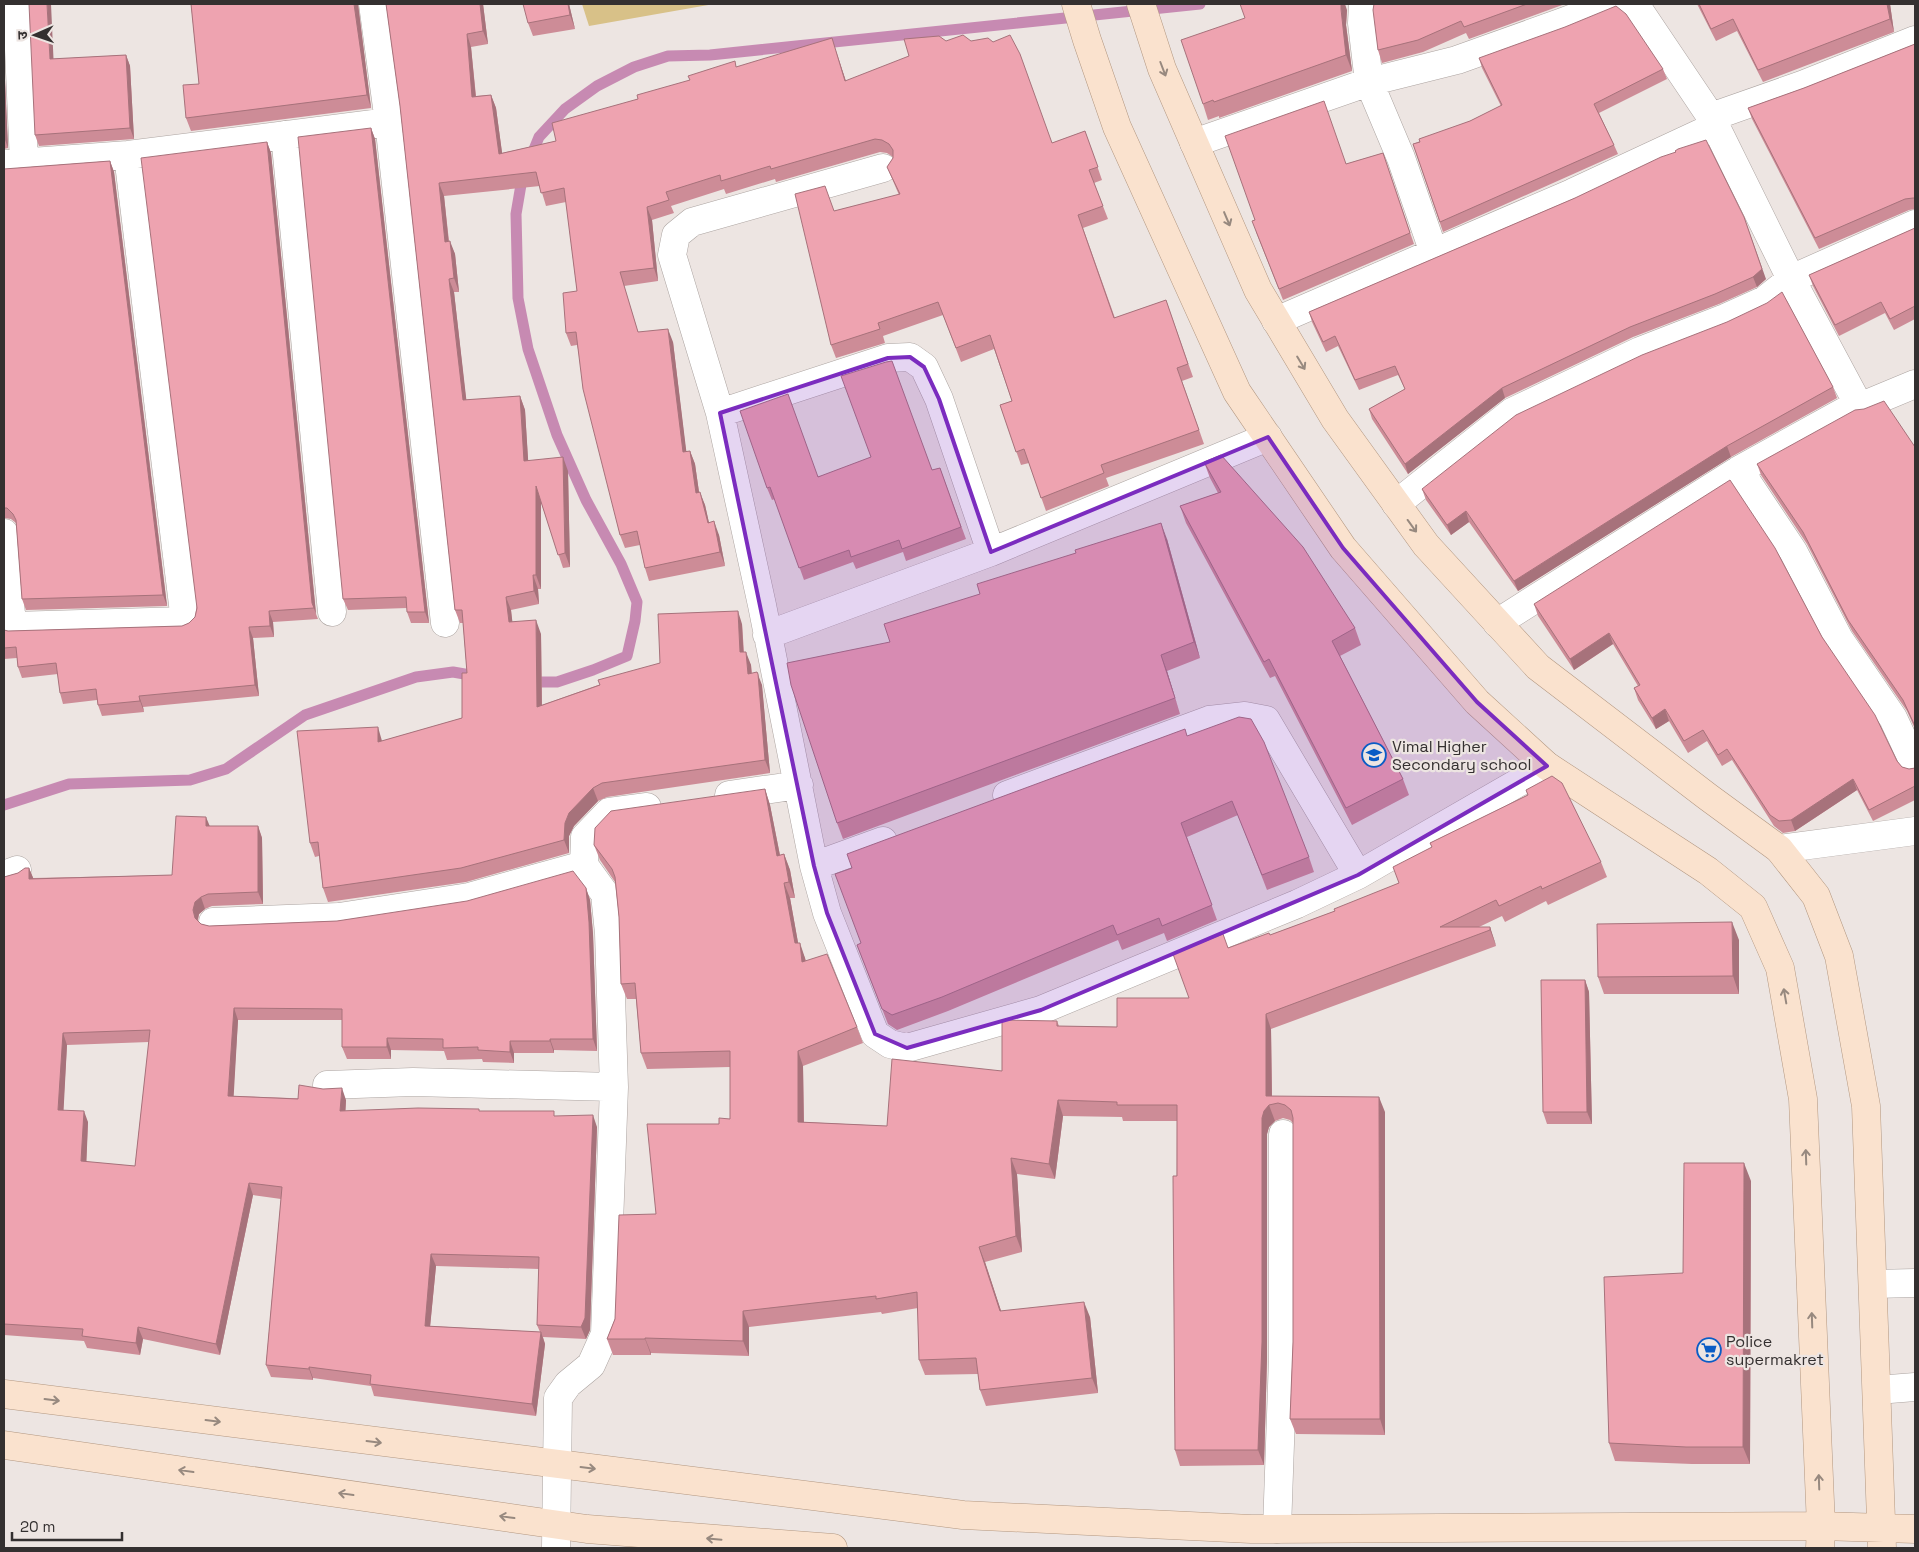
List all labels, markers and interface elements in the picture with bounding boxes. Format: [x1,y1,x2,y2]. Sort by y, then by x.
north arrow [10,10,60,60]
text: उ [13,30,31,40]
one-way arrow [1158,61,1168,76]
one-way arrow [1223,211,1232,226]
one-way arrow [1297,355,1307,369]
one-way arrow [1407,519,1417,533]
place label: Vimal Higher Secondary school [1392,736,1532,775]
school or university icon: Vimal Higher Secondary school [1361,742,1387,768]
one-way arrow [1780,989,1789,1005]
one-way arrow [1801,1150,1810,1166]
one-way arrow [1808,1312,1817,1328]
place label: Police supermakret [1726,1331,1824,1370]
supermarket icon: Police supermakret [1696,1337,1722,1363]
one-way arrow [44,1395,60,1405]
one-way arrow [205,1416,221,1426]
one-way arrow [366,1437,382,1447]
one-way arrow [580,1463,596,1473]
one-way arrow [178,1466,194,1476]
one-way arrow [1814,1474,1824,1490]
one-way arrow [339,1489,355,1499]
scale bar [12,1510,122,1542]
one-way arrow [500,1512,516,1522]
text: 20 m [20,1517,55,1536]
one-way arrow [707,1534,723,1543]

